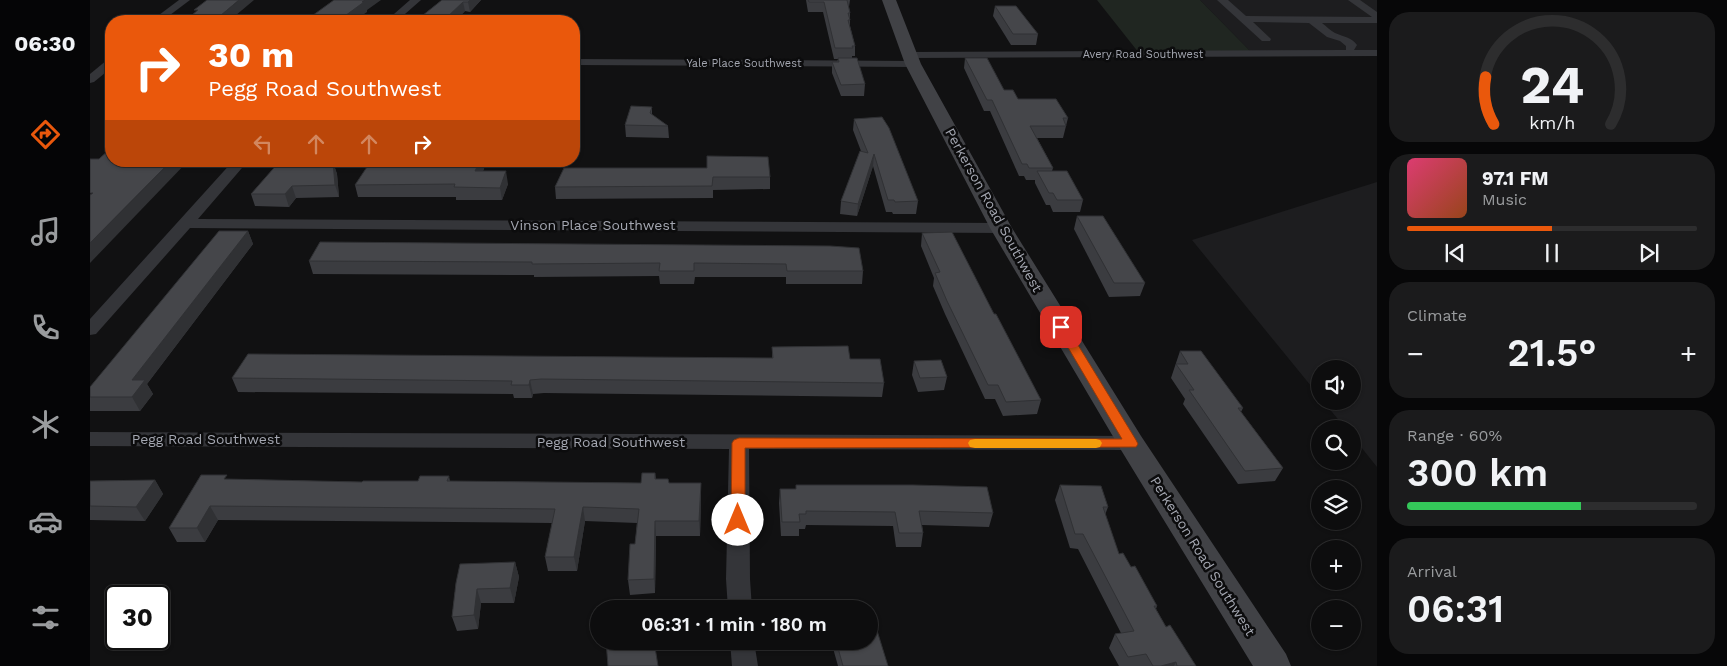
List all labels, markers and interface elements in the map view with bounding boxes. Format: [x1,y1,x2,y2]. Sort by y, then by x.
text: 06:30 [14,31,76,56]
text: 30 m [208,34,294,76]
icon: right [125,35,190,100]
street label: Avery Road Southwest [1083,48,1204,61]
text: 24 [1520,55,1584,116]
street label: Yale Place Southwest [686,57,802,70]
text: Pegg Road Southwest [208,76,441,101]
text: km/h [1529,112,1575,133]
icon: directions [28,117,63,152]
street label: Perkerson Road Southwest [942,125,1046,295]
icon: left [249,130,277,158]
icon: ahead [302,130,330,158]
icon: ahead [355,130,383,158]
icon: right [408,130,436,158]
text: 97.1 FM [1482,167,1549,190]
text: Music [1482,190,1527,209]
icon: music [28,214,63,249]
street label: Vinson Place Southwest [510,217,676,233]
icon: previous [1441,239,1469,267]
icon: pause [1538,239,1566,267]
icon: next [1635,239,1663,267]
pin [1040,306,1082,348]
text: Climate [1407,306,1467,325]
icon: phone [28,310,63,345]
icon: arrive [1047,313,1075,341]
text: 21.5° [1507,331,1597,375]
text: − [1407,337,1424,370]
text: + [1680,337,1697,370]
map controls [1311,360,1361,650]
button: sound [1311,360,1361,410]
icon: climate [28,407,63,442]
button: search [1311,420,1361,470]
text: Range · 60% [1407,426,1502,445]
street label: Pegg Road Southwest [132,431,280,447]
street label: Pegg Road Southwest [537,434,685,450]
text: 300 km [1407,451,1548,495]
street label: Perkerson Road Southwest [1147,473,1259,639]
button: layers [1311,480,1361,530]
position arrow [711,493,763,545]
icon: car [28,504,63,539]
button: + [1311,540,1361,590]
text: Arrival [1407,562,1457,581]
speed limit sign: 30 [105,585,170,650]
text: 06:31 [1407,587,1504,631]
icon: filters [28,600,63,635]
button: − [1311,600,1361,650]
text: 06:31 · 1 min · 180 m [641,613,827,636]

